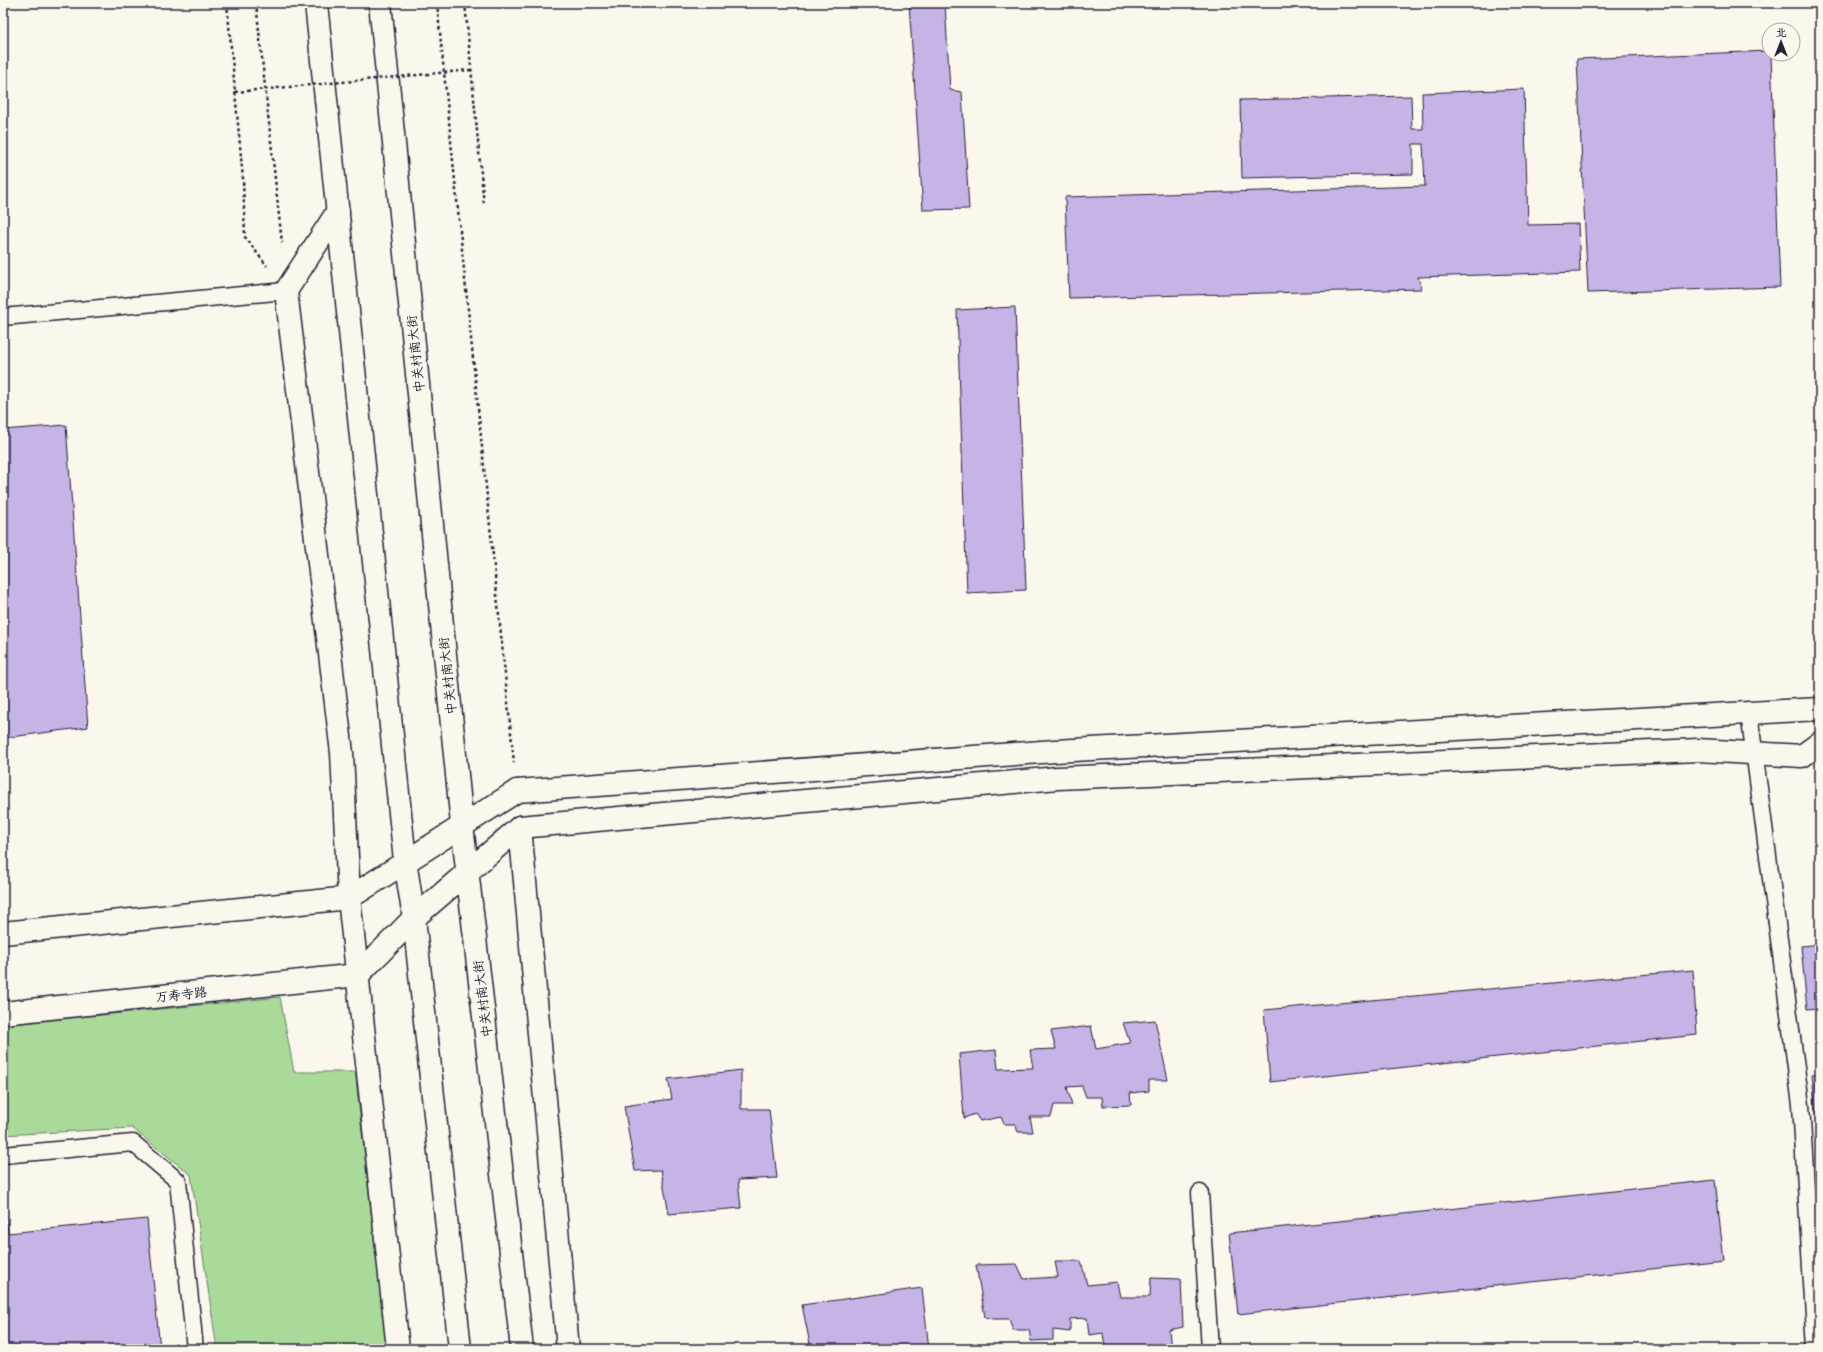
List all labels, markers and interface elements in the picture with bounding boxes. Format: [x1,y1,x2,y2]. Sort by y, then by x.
north arrow [1761,22,1801,62]
text: 北 [1776,24,1787,42]
street label: 中关村南大街 [402,314,431,394]
street label: 中关村南大街 [434,636,463,716]
street label: 中关村南大街 [468,959,499,1039]
street label: 万寿寺路 [154,982,208,1009]

